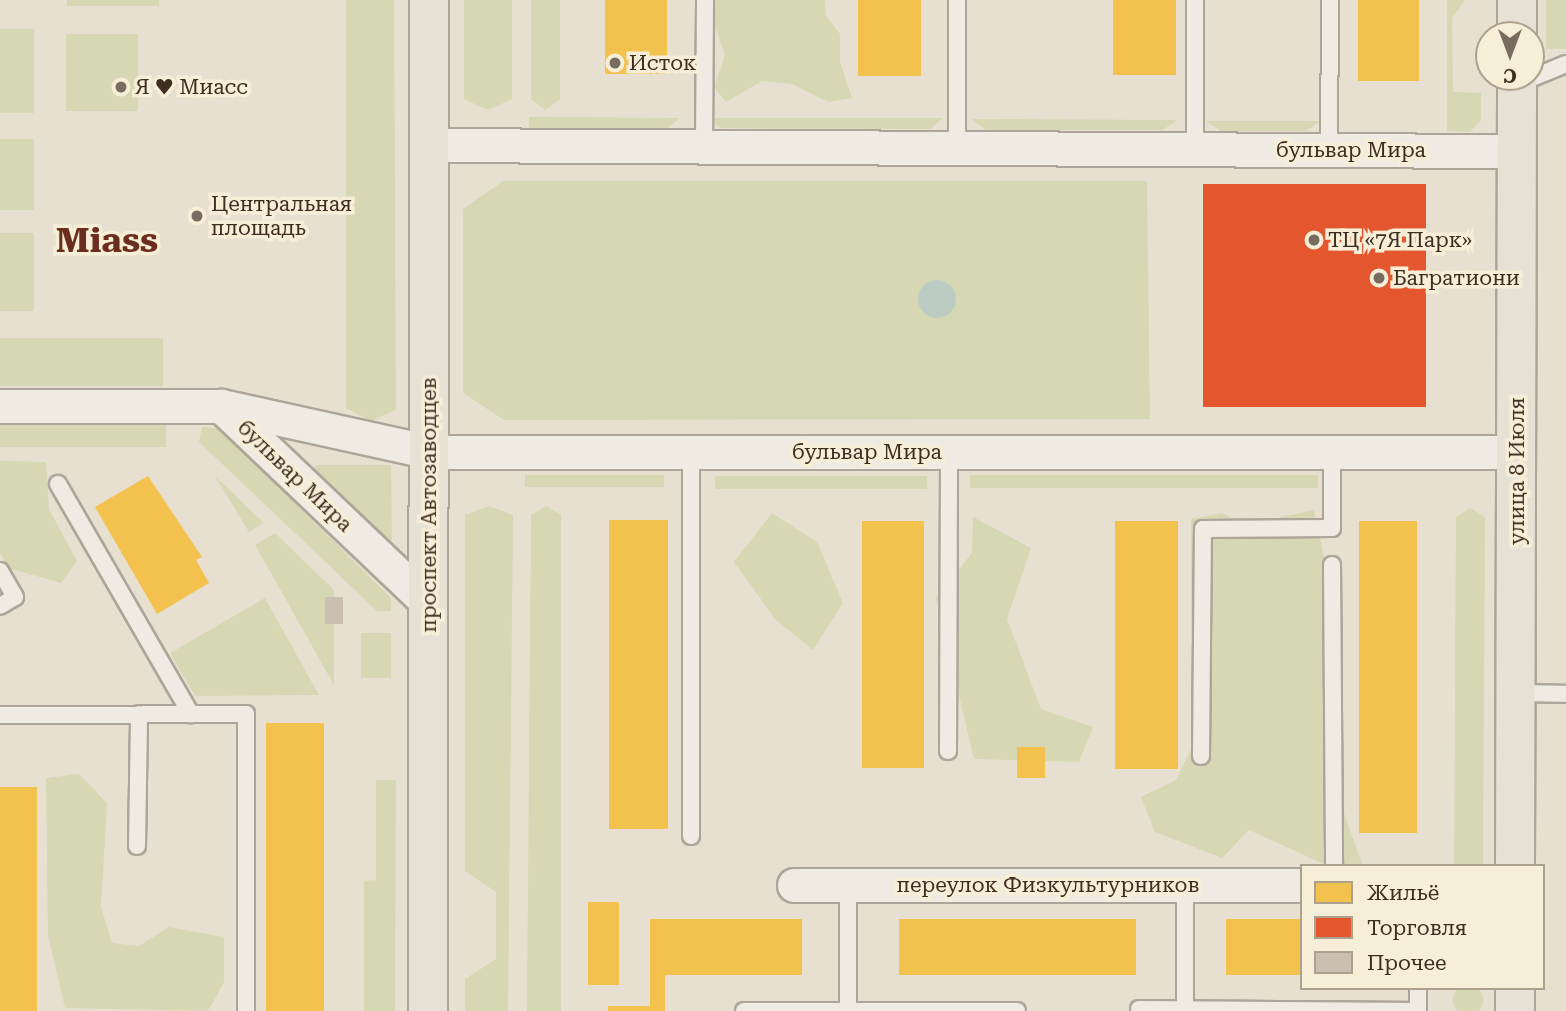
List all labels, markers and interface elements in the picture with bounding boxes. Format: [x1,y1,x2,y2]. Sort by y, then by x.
north arrow [1475,21,1545,91]
place label: Исток [629,50,696,76]
marker: Исток [607,55,623,71]
text: С [1503,64,1517,87]
place label: Я ♥ Миасс [135,74,248,100]
marker: Я ♥ Миасс [113,79,129,95]
street label: бульвар Мира [1276,137,1426,163]
place label: Центральная площадь [211,191,352,241]
marker: Центральная площадь [189,208,205,224]
district label: Miass [56,220,158,262]
place label: ТЦ «7Я Парк» [1328,227,1472,253]
marker: ТЦ «7Я Парк» [1306,232,1322,248]
place label: Багратиони [1393,265,1520,291]
marker: Багратиони [1371,270,1387,286]
street label: проспект Автозаводцев [416,377,442,633]
street label: улица 8 Июля [1504,397,1530,545]
street label: бульвар Мира [232,415,358,537]
street label: бульвар Мира [792,439,942,465]
legend [1300,864,1545,990]
street label: переулок Физкультурников [896,872,1200,898]
text: Жильё [1367,881,1439,905]
text: Торговля [1367,916,1467,940]
text: Прочее [1367,951,1447,975]

